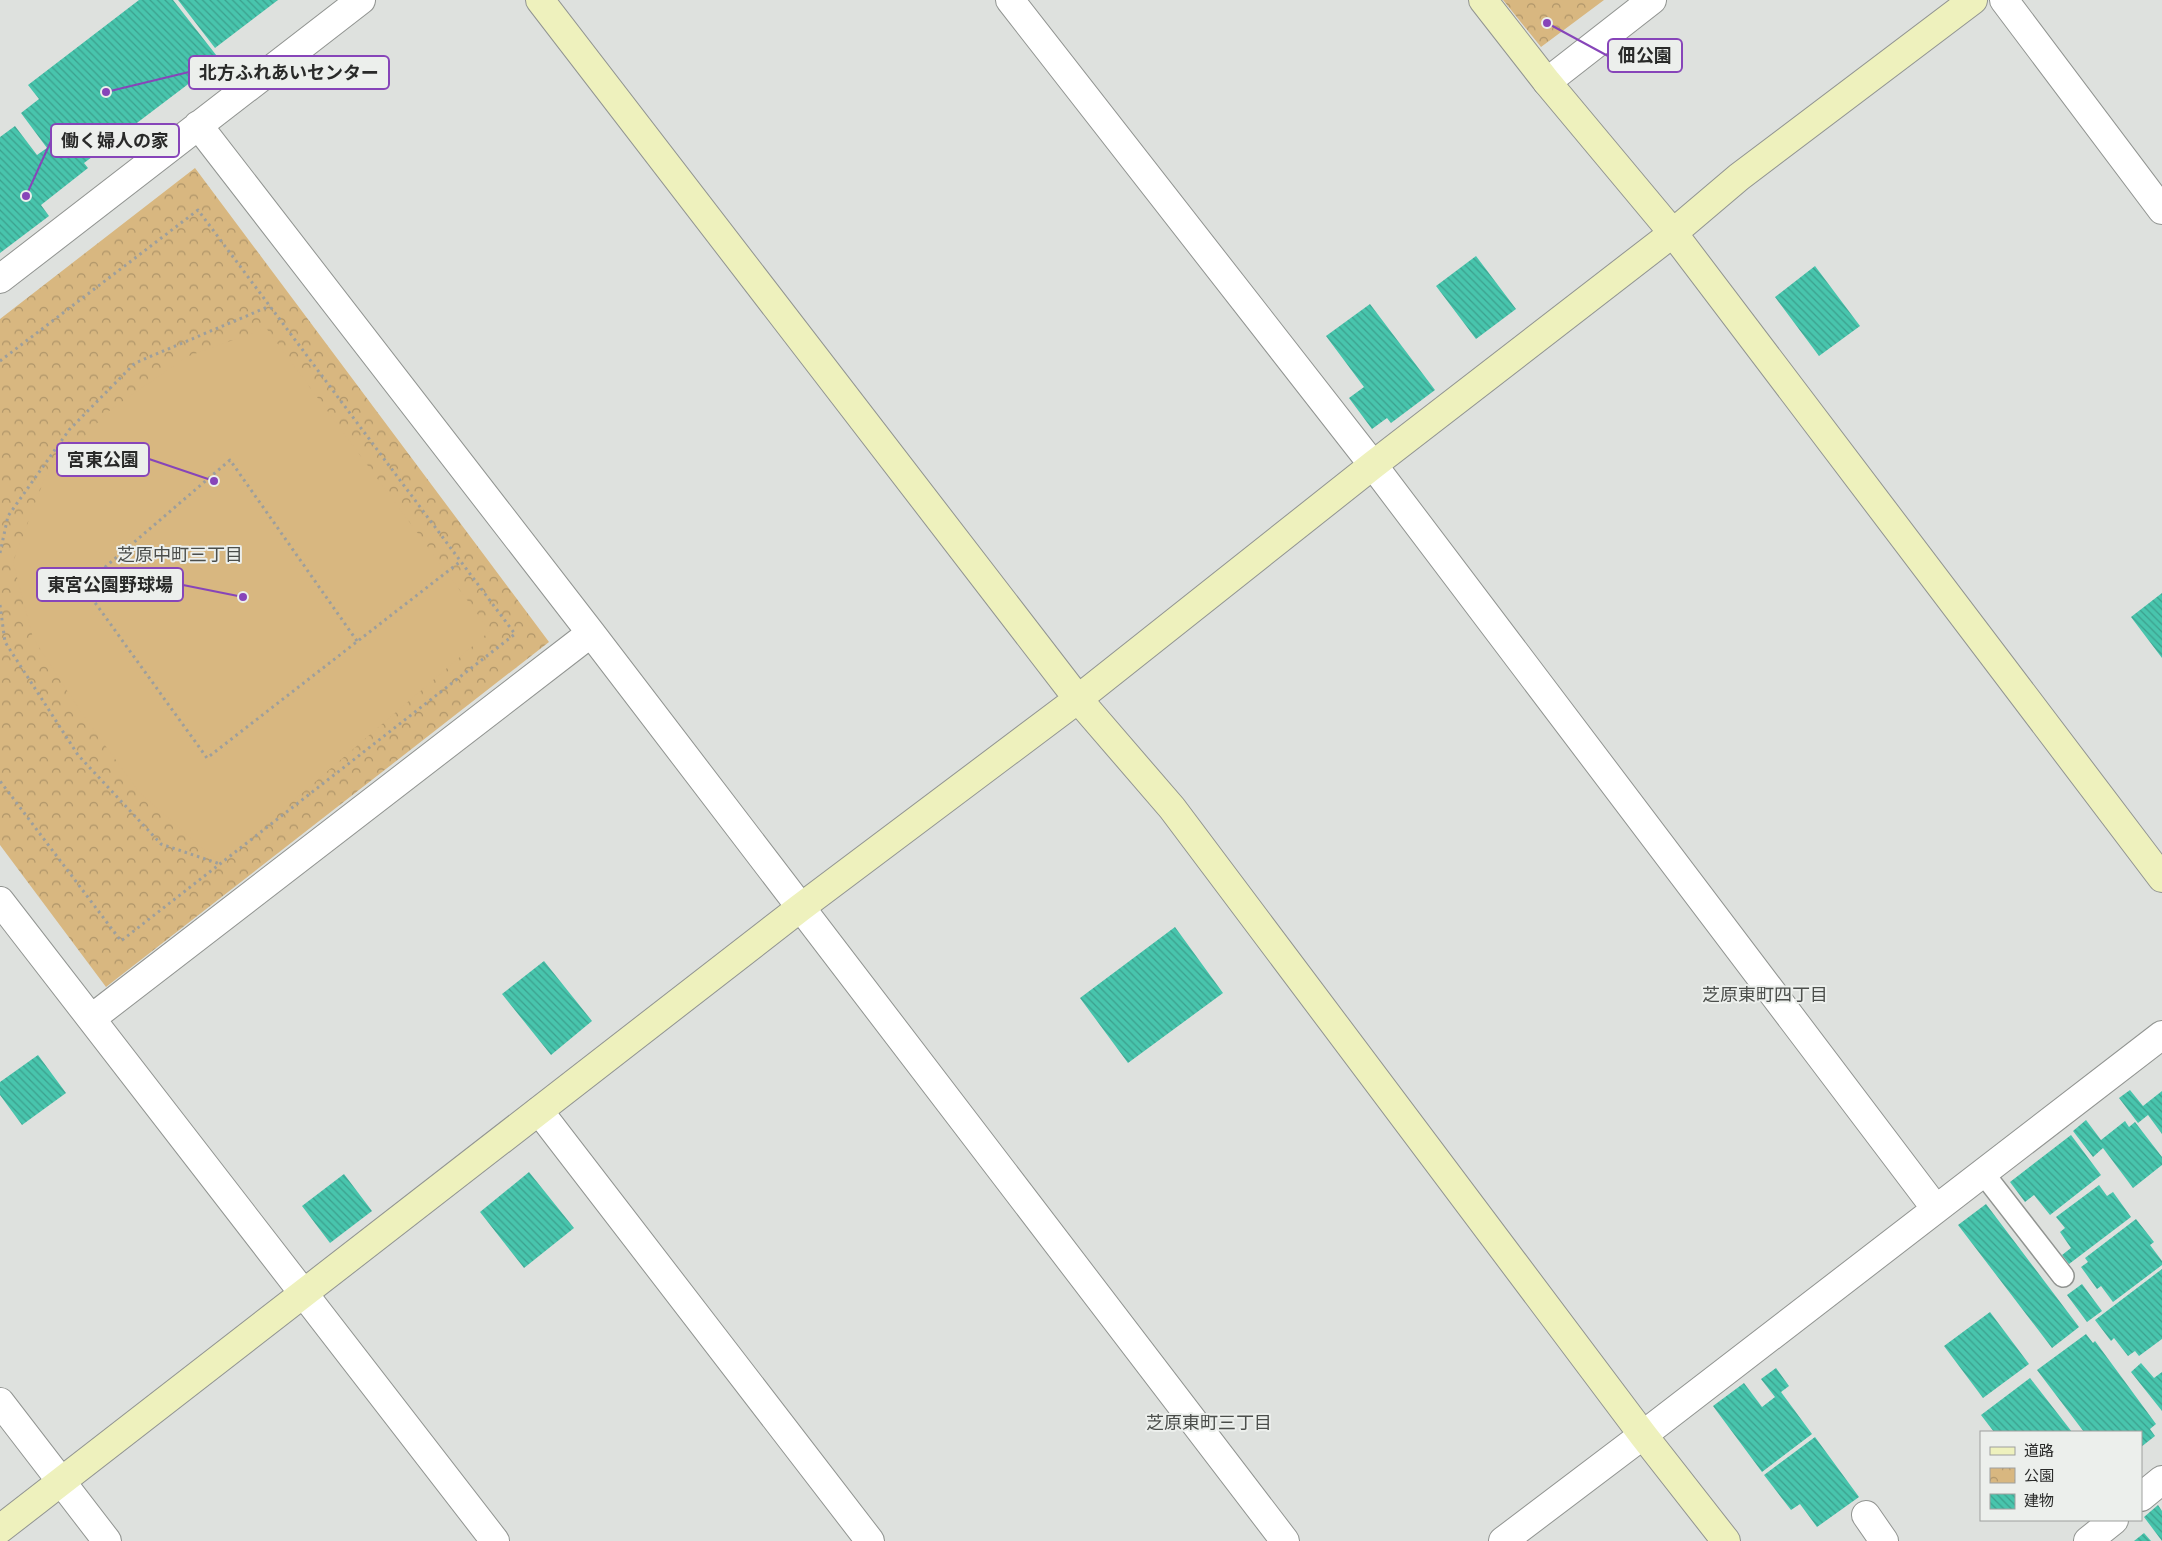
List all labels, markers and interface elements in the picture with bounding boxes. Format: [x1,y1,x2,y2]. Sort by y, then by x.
callout: 佃公園 [1608,39,1682,72]
text: 佃公園 [1617,45,1672,67]
callout: 北方ふれあいセンター [189,56,389,89]
text: 北方ふれあいセンター [199,62,379,84]
callout: 働く婦人の家 [51,124,179,157]
text: 働く婦人の家 [61,130,169,152]
callout: 宮東公園 [57,443,149,476]
text: 宮東公園 [67,449,139,471]
district label: 芝原中町三丁目 [117,544,243,566]
callout: 東宮公園野球場 [37,568,183,601]
text: 東宮公園野球場 [47,574,173,596]
district label: 芝原東町四丁目 [1702,984,1828,1006]
district label: 芝原東町三丁目 [1146,1412,1272,1434]
legend [1980,1431,2142,1521]
text: 道路 [2024,1442,2054,1460]
text: 公園 [2024,1467,2054,1485]
text: 建物 [2024,1492,2054,1510]

